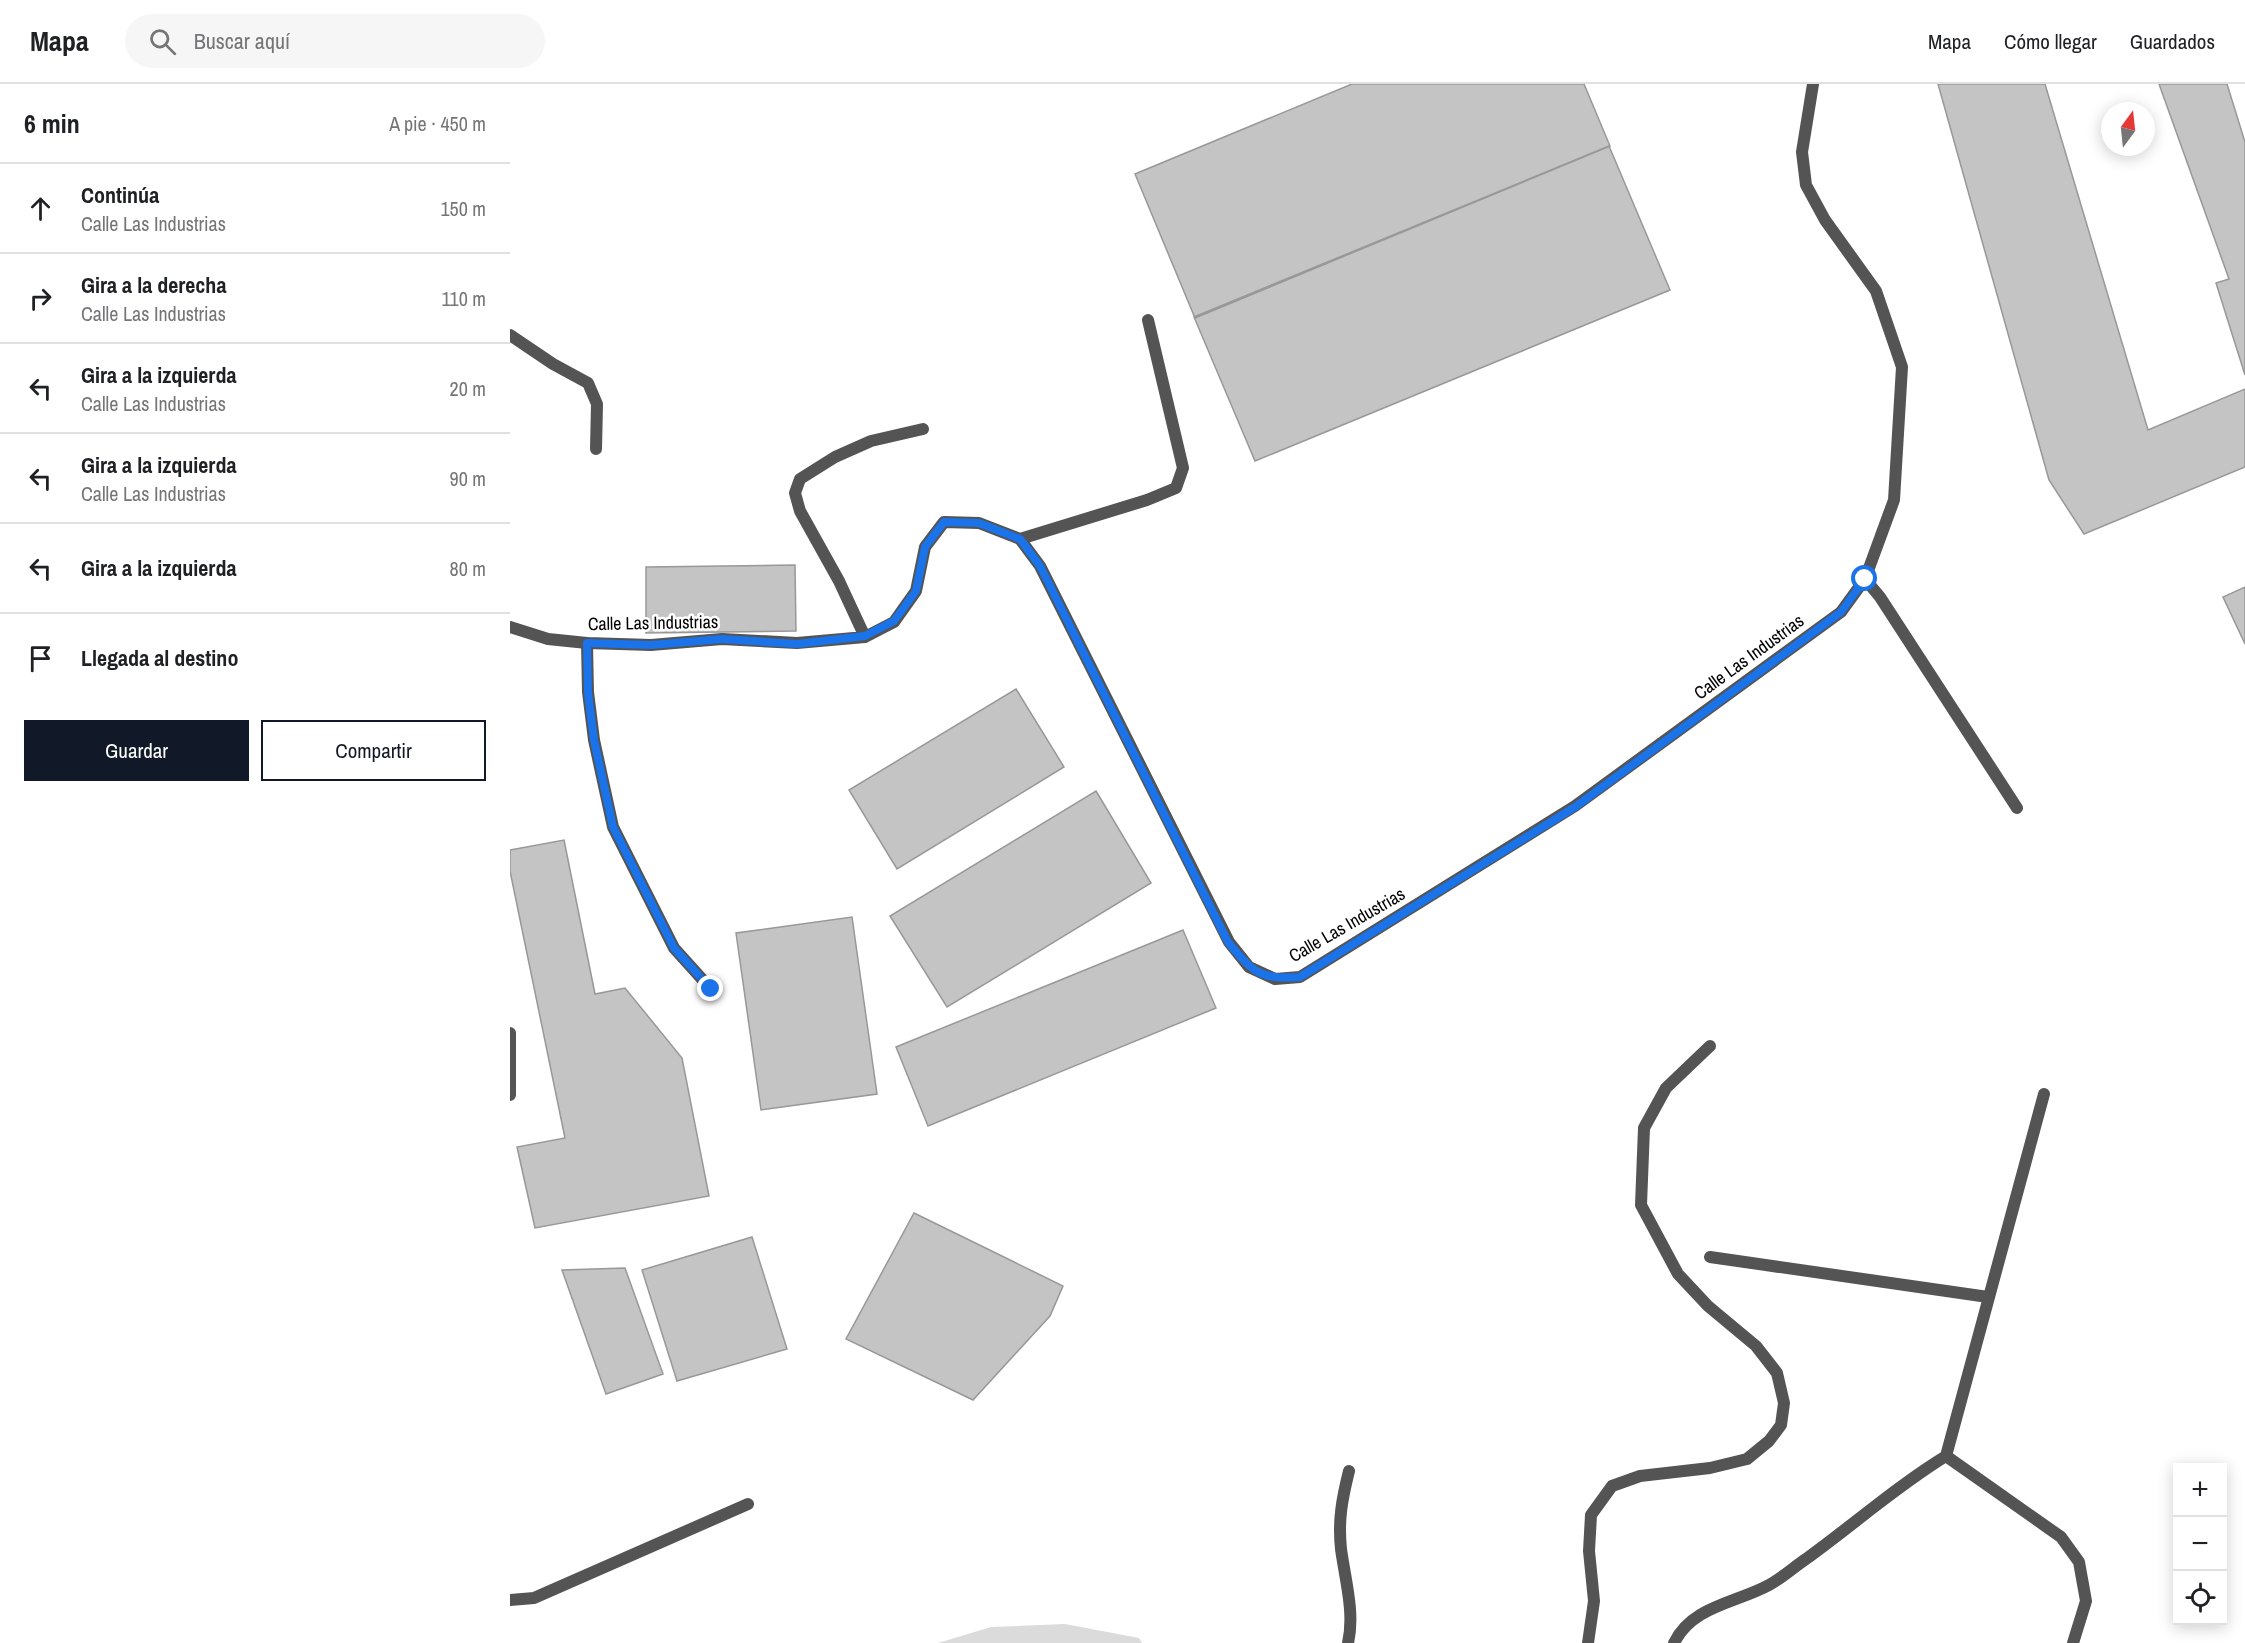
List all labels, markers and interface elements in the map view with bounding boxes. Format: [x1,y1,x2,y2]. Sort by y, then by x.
search box [125,14,545,68]
text: Mapa [30,22,89,60]
icon: search [146,25,179,58]
text: Buscar aquí [194,26,290,56]
text: Mapa [1928,27,1971,56]
text: Cómo llegar [2004,27,2097,56]
text: Guardados [2130,27,2215,56]
north arrow [2101,102,2155,156]
text: 6 min [24,106,80,141]
text: A pie · 450 m [389,110,486,137]
text: Continúa [81,180,159,210]
icon: ahead [24,192,57,225]
text: 150 m [440,195,486,222]
text: Calle Las Industrias [81,210,226,237]
text: Gira a la derecha [81,270,226,300]
icon: right [24,282,57,315]
text: 110 m [442,285,486,312]
text: Calle Las Industrias [81,300,226,327]
text: Gira a la izquierda [81,360,236,390]
icon: left [24,372,57,405]
text: 20 m [450,375,486,402]
text: Calle Las Industrias [81,390,226,417]
text: Gira a la izquierda [81,450,236,480]
icon: left [24,462,57,495]
text: 90 m [450,465,486,492]
text: Calle Las Industrias [81,480,226,507]
icon: left [24,552,57,585]
text: Gira a la izquierda [81,553,236,583]
text: 80 m [450,555,486,582]
route start [1851,565,1877,591]
street label: Calle Las Industrias [1689,608,1809,705]
street label: Calle Las Industrias [588,609,718,636]
icon: arrive [24,642,57,675]
text: Llegada al destino [81,643,238,673]
button: Guardar [24,720,249,781]
button: Compartir [261,720,486,781]
street label: Calle Las Industrias [1284,881,1409,968]
route end [697,975,723,1001]
map controls [2173,1463,2227,1625]
button: + [2173,1463,2227,1517]
button: − [2173,1517,2227,1571]
button: locate [2173,1571,2227,1625]

